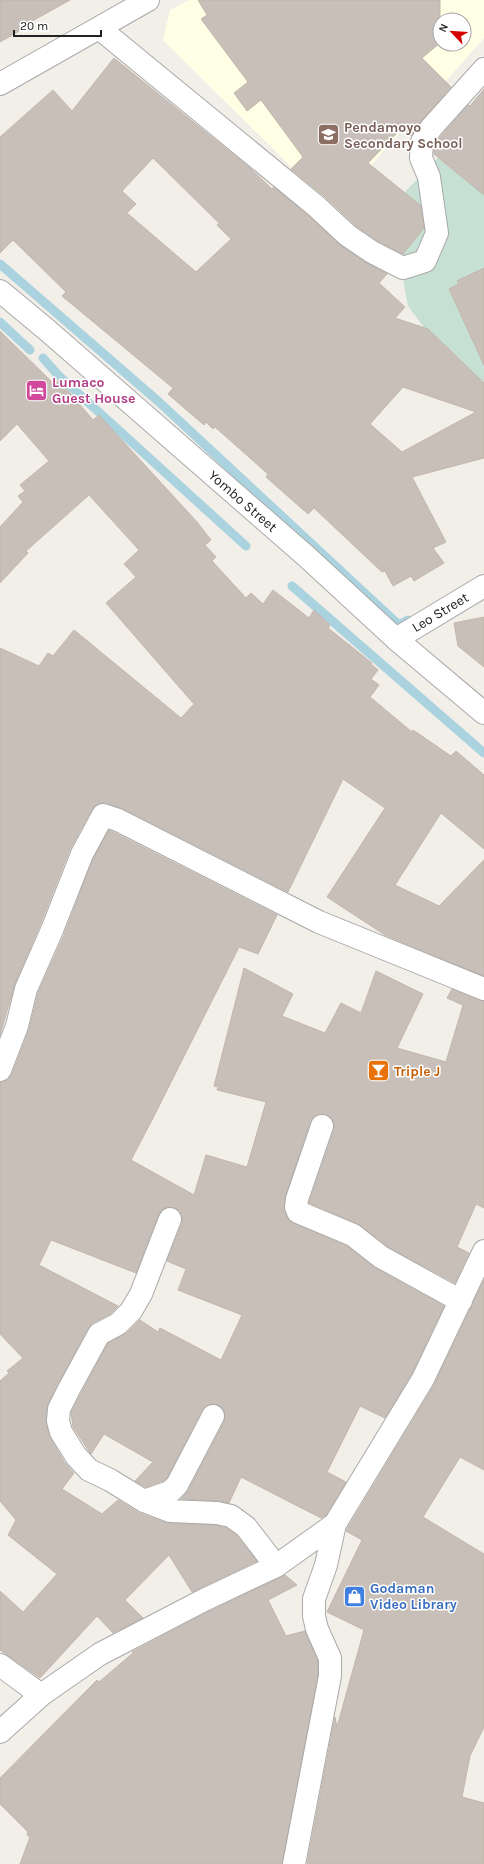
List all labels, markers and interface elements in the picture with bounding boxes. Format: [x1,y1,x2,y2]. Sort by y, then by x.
scale bar [14,12,101,38]
north arrow [432,12,472,52]
text: 20 m [20,19,48,33]
text: N [436,22,451,34]
place label: Pendamoyo Secondary School [344,119,462,152]
school or university icon: Pendamoyo Secondary School [315,122,341,148]
place label: Lumaco Guest House [52,374,136,407]
hotel icon: Lumaco Guest House [24,377,50,403]
street label: Yombo Street [205,467,280,536]
street label: Leo Street [409,589,472,636]
bar icon: Triple J [366,1058,392,1084]
place label: Triple J [394,1063,440,1080]
place label: Godaman Video Library [370,1580,457,1613]
shop icon: Godaman Video Library [341,1583,367,1609]

